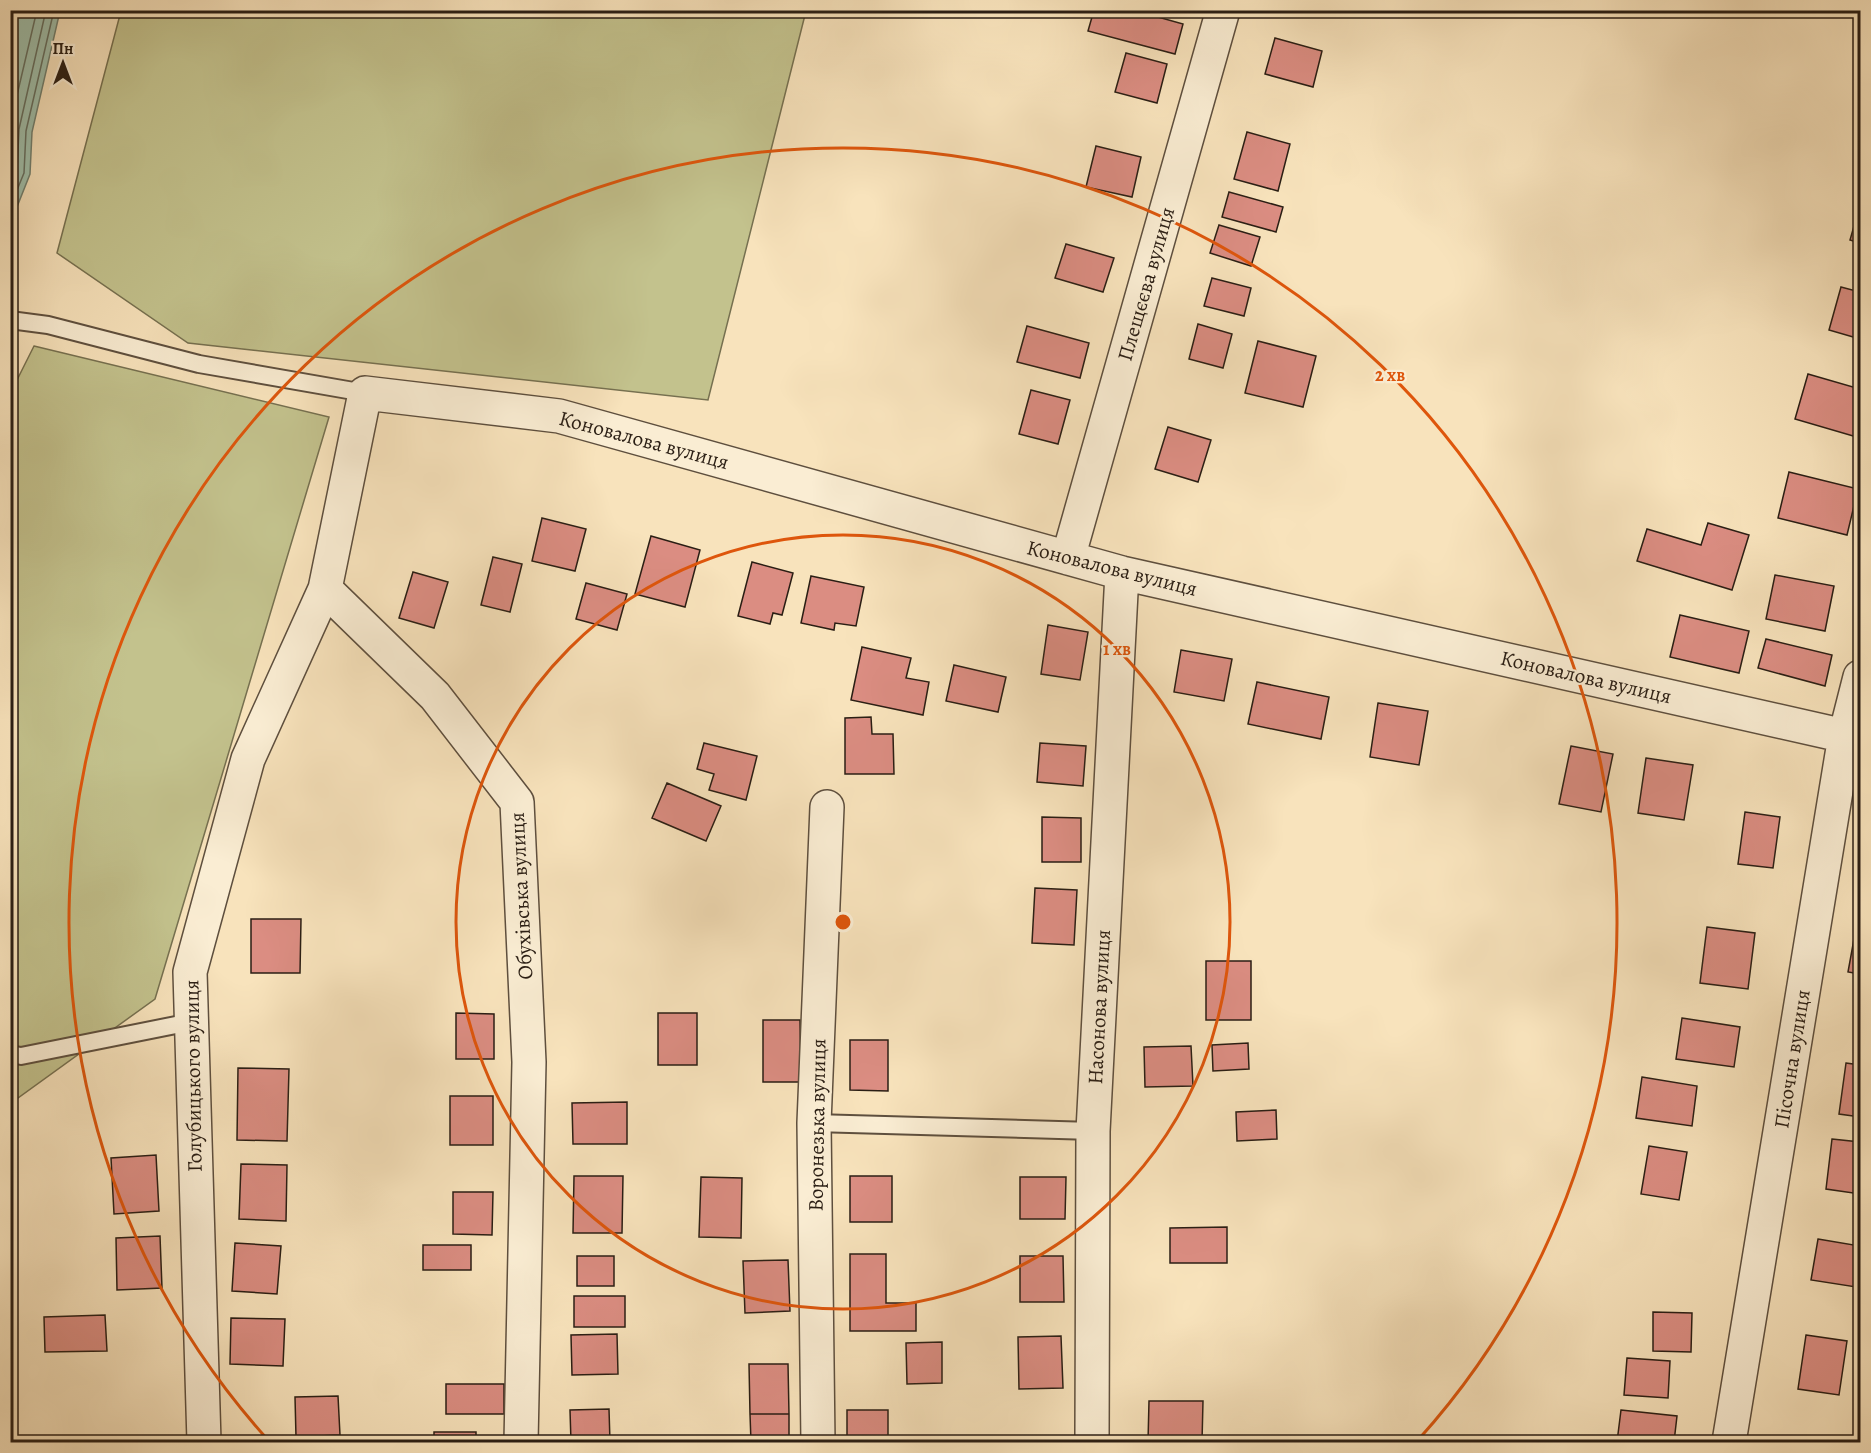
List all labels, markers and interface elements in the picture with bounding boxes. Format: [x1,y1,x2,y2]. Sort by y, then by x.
north arrow [33,33,93,93]
text: Пн [53,38,73,60]
street label: Плещєєва вулиця [1111,204,1181,364]
text: 2 хв [1375,363,1405,387]
street label: Коновалова вулиця [556,404,732,476]
street label: Коновалова вулиця [1024,533,1200,603]
text: 1 хв [1103,637,1131,661]
street label: Коновалова вулиця [1498,644,1674,710]
street label: Обухівська вулиця [503,812,539,980]
centre of rings [833,912,853,932]
street label: Насонова вулиця [1081,929,1117,1085]
street label: Голубицького вулиця [177,980,209,1172]
street label: Пісочна вулиця [1767,988,1817,1130]
street label: Воронезька вулиця [801,1038,833,1212]

